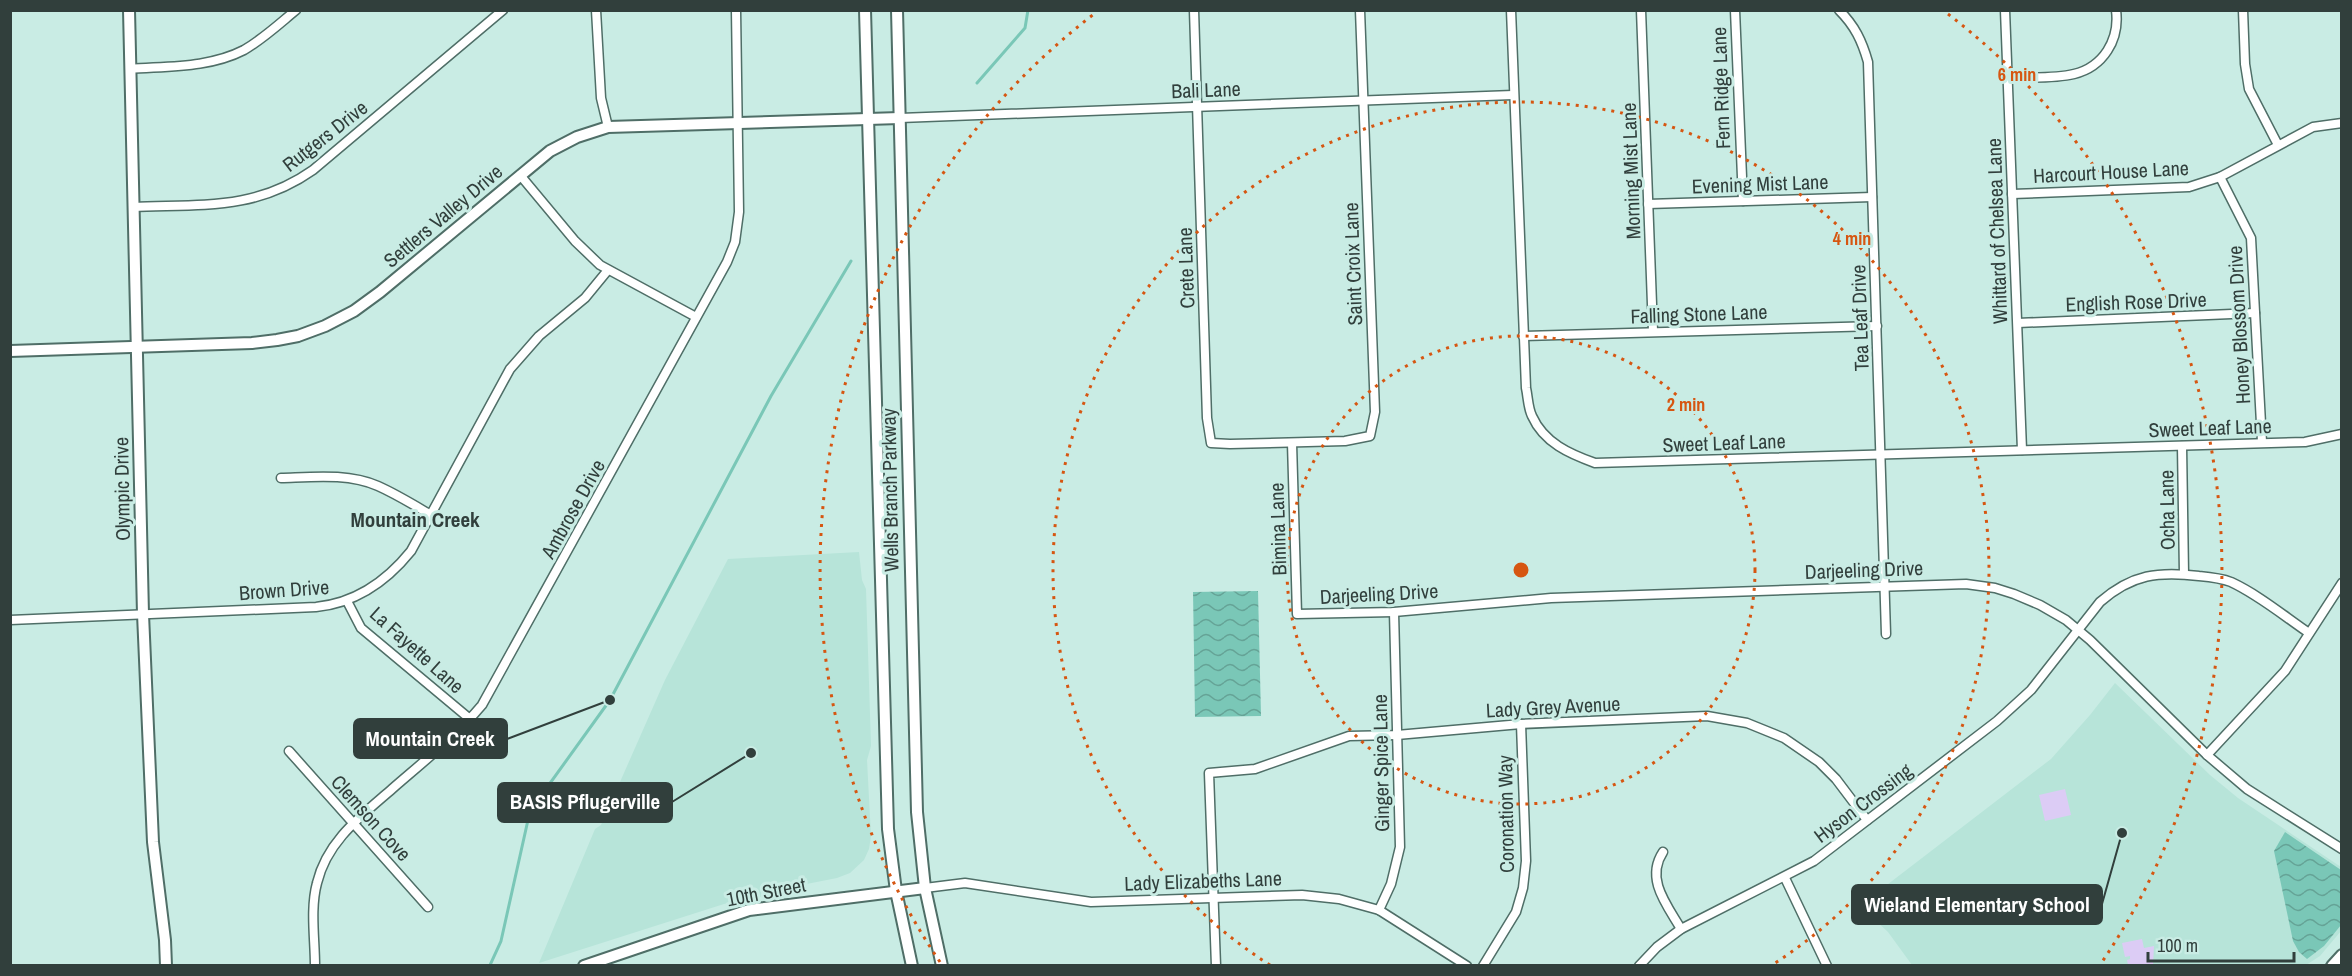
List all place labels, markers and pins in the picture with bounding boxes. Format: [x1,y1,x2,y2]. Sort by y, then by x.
centre of rings [1511,560,1531,580]
callout: Mountain Creek [354,719,507,758]
callout: BASIS Pflugerville [498,783,672,822]
callout: Wieland Elementary School [1852,885,2102,924]

